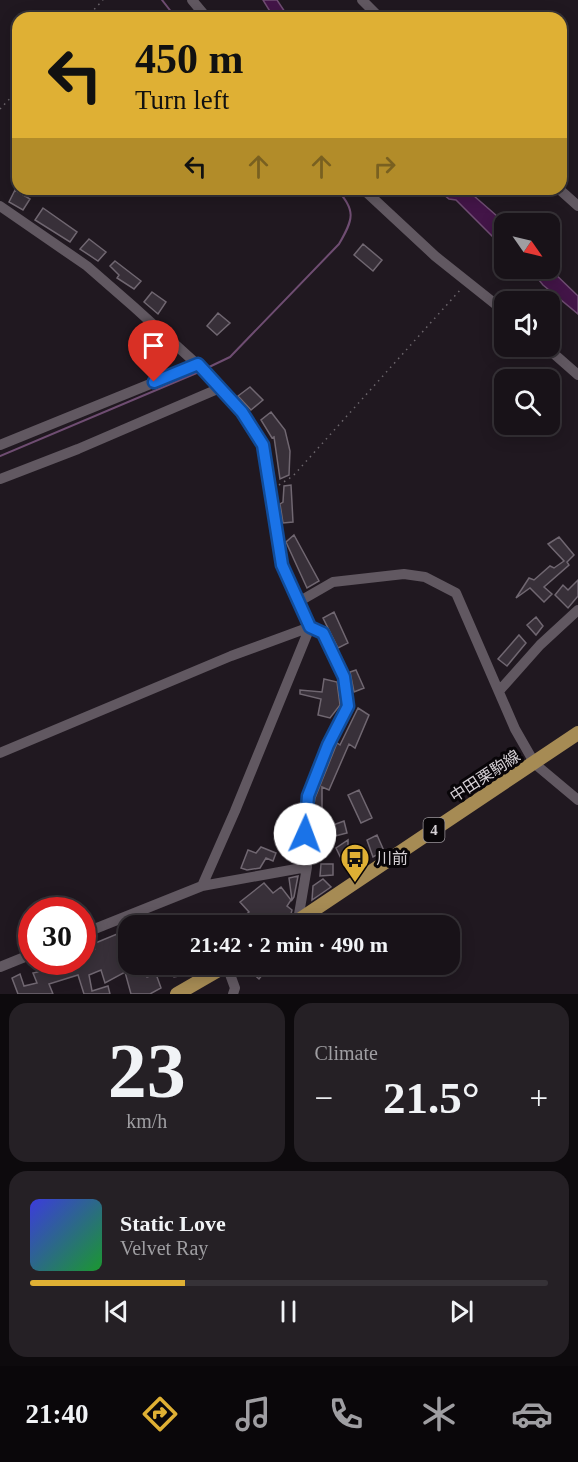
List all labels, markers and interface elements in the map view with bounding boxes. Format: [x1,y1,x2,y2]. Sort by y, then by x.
icon: left [36,36,114,114]
text: 450 m [135,36,244,82]
text: Turn left [135,85,229,115]
icon: left [179,150,212,183]
icon: ahead [242,150,275,183]
icon: ahead [305,150,338,183]
icon: right [368,150,401,183]
north arrow [494,213,560,279]
map controls [494,213,560,435]
button: sound [494,291,560,357]
pin [128,320,179,382]
icon: arrive [137,329,170,362]
button: search [494,369,560,435]
street label: 中田栗駒線 [447,747,523,805]
position arrow [273,802,337,866]
road number: 4 [424,818,444,842]
bus stop icon: 川前 [339,842,371,884]
place label: 川前 [376,850,408,867]
speed limit sign: 30 [18,897,96,975]
text: 21:42 · 2 min · 490 m [190,932,388,957]
text: 23 [108,1027,186,1114]
text: Climate [315,1042,378,1064]
text: 21.5° [383,1073,480,1123]
text: − [315,1080,333,1116]
text: + [529,1080,548,1116]
text: km/h [126,1110,167,1132]
text: Static Love [120,1211,226,1236]
text: Velvet Ray [120,1237,208,1259]
icon: previous [100,1295,133,1328]
icon: pause [272,1295,305,1328]
icon: next [445,1295,478,1328]
icon: directions [139,1393,181,1435]
icon: music [232,1393,274,1435]
icon: phone [325,1393,367,1435]
icon: climate [418,1393,460,1435]
icon: car [511,1393,553,1435]
text: 21:40 [25,1399,88,1429]

